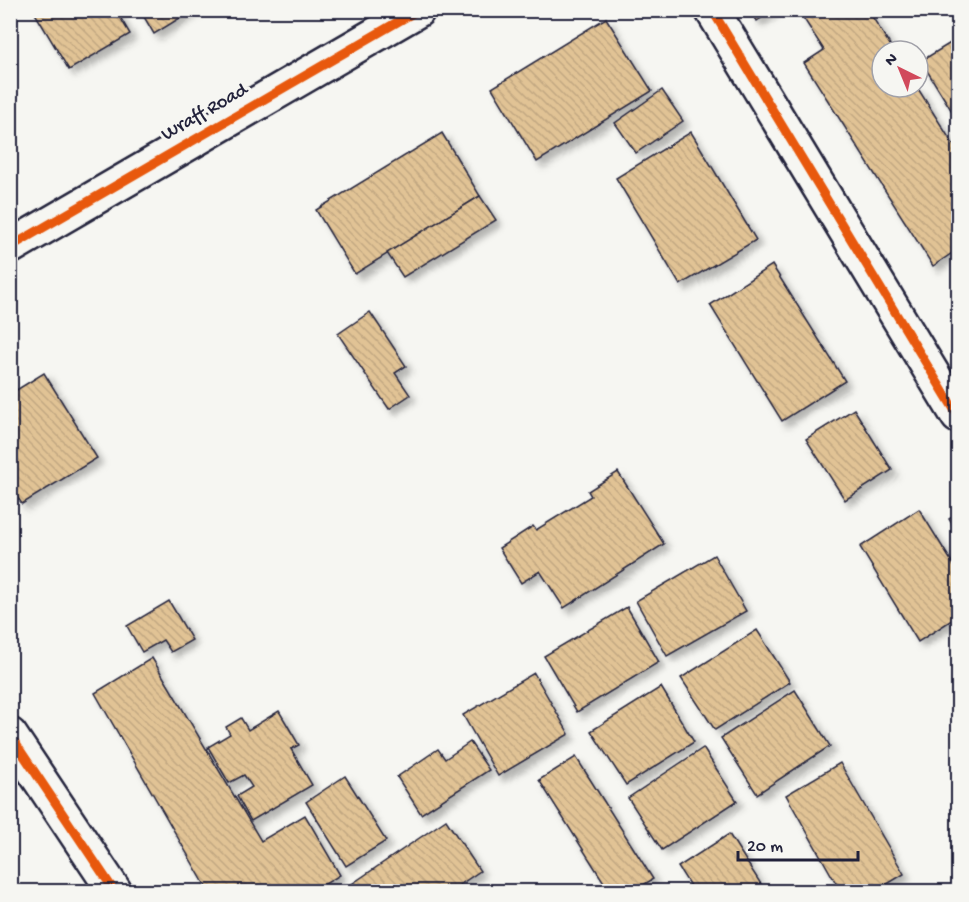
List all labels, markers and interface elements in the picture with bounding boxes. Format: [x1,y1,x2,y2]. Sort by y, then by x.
north arrow [870,39,930,99]
text: N [882,50,903,71]
street label: Wraff Road [158,78,254,147]
scale bar [738,824,858,862]
text: 20 m [747,837,783,858]

